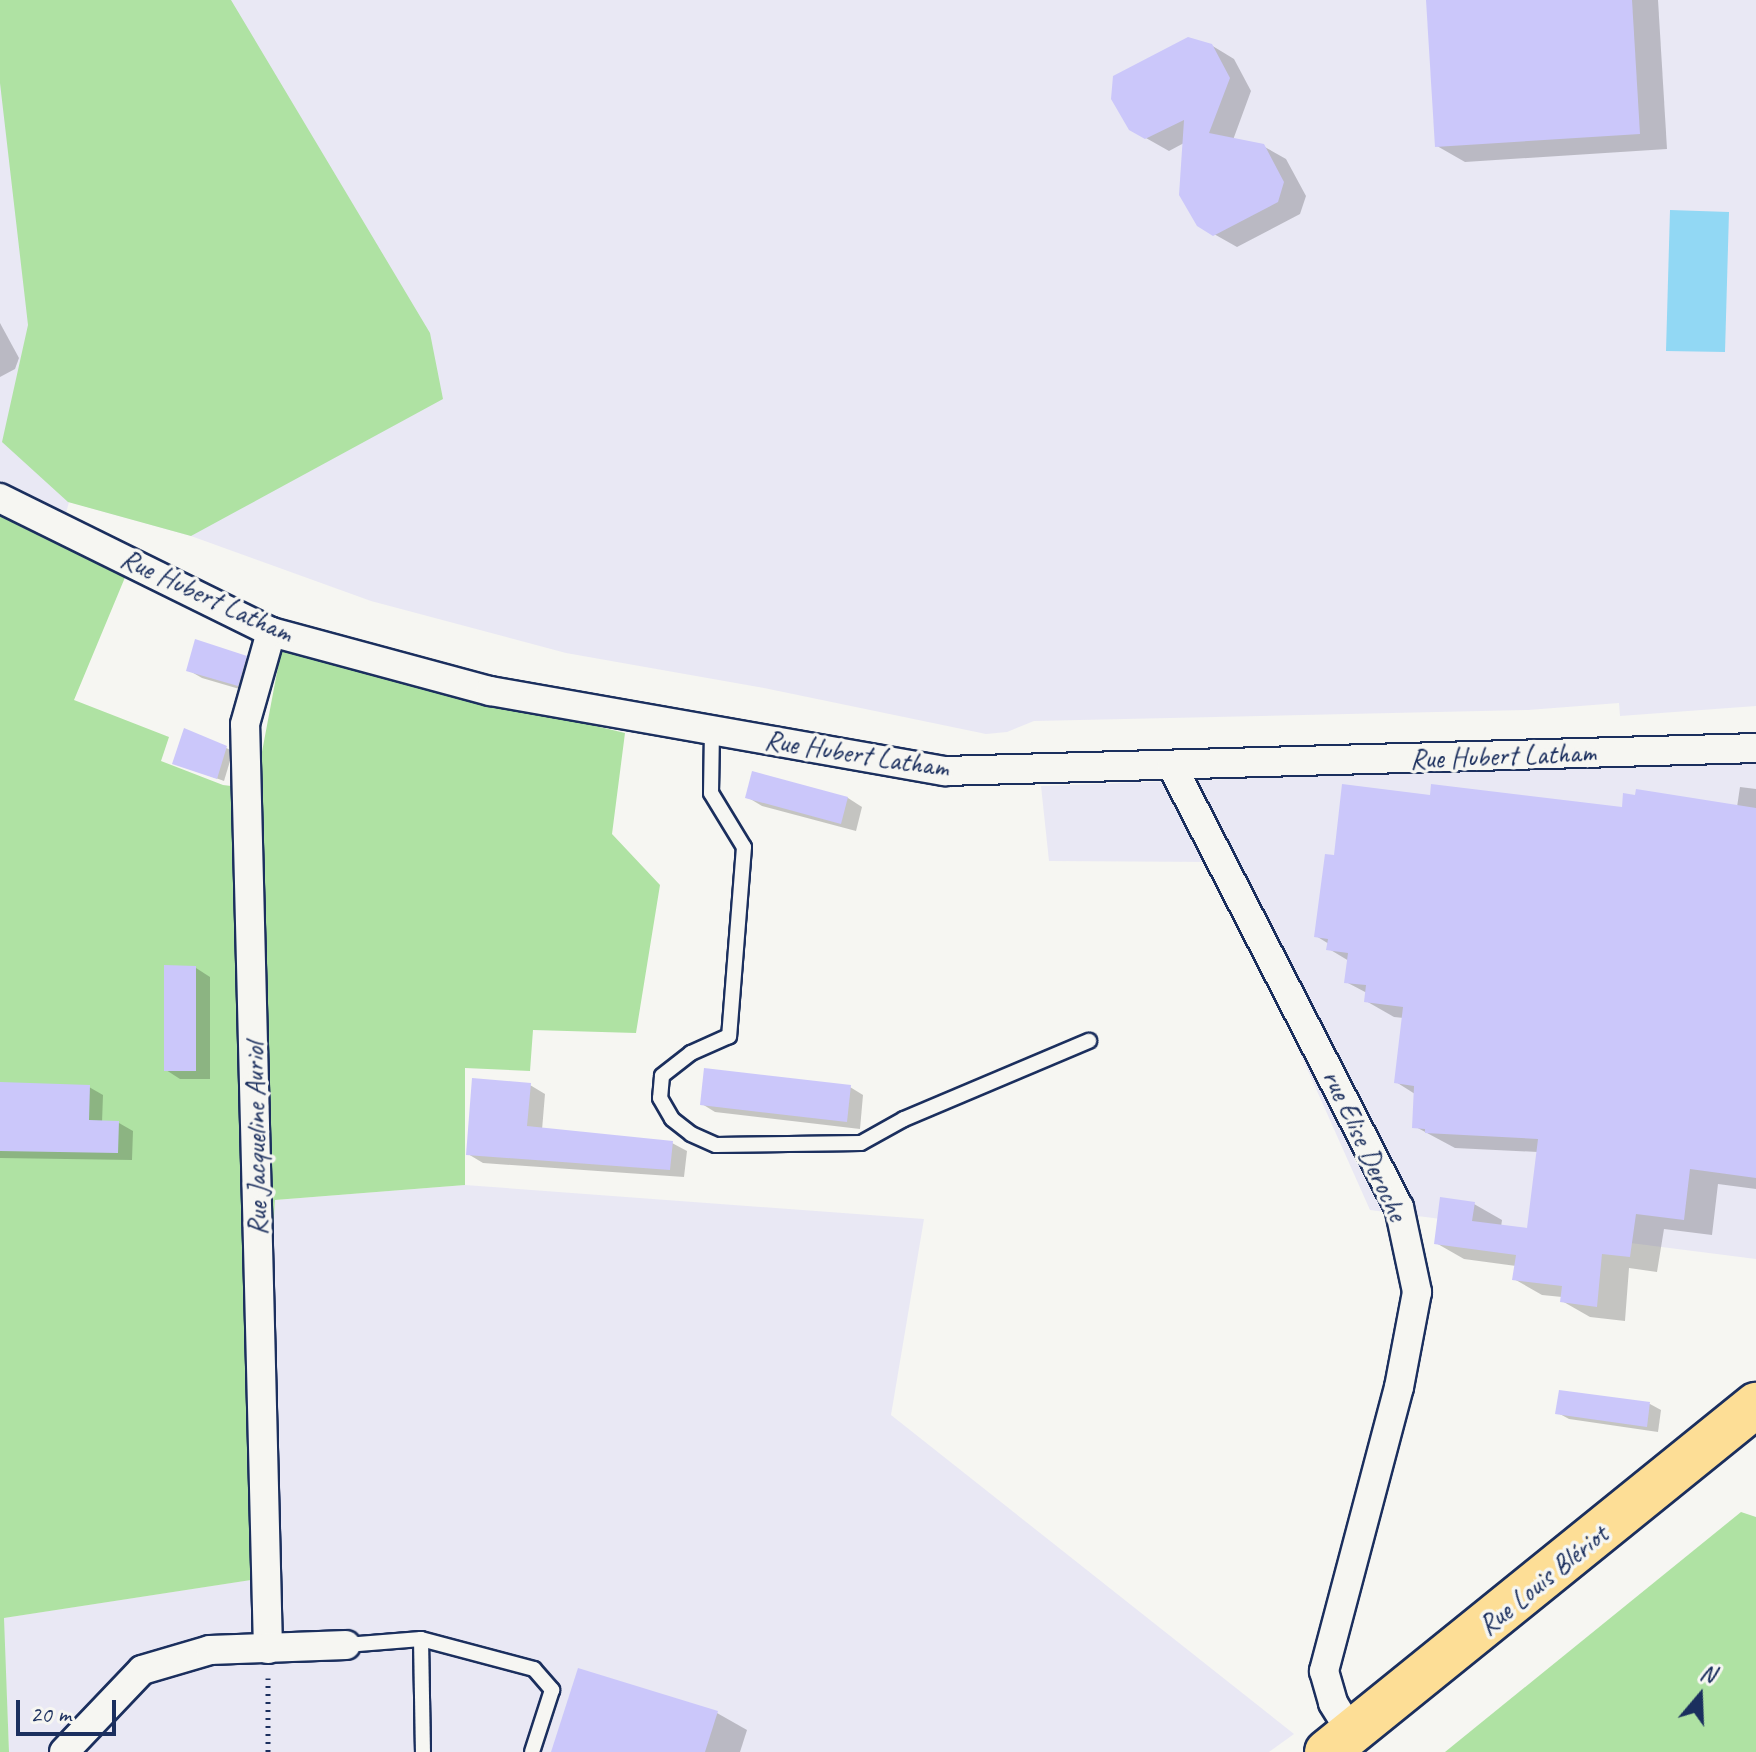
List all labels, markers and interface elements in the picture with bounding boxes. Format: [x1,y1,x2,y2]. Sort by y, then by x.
street label: Rue Hubert Latham [115,541,299,651]
street label: Rue Hubert Latham [762,723,952,785]
street label: Rue Hubert Latham [1409,736,1597,776]
street label: Rue Jacqueline Auriol [238,1042,274,1236]
street label: rue Elise Deroche [1315,1064,1415,1226]
street label: Rue Louis Blériot [1471,1517,1615,1643]
north arrow [1660,1656,1740,1736]
text: N [1697,1658,1719,1689]
scale bar [20,1684,120,1734]
text: 20 m [30,1699,71,1729]

